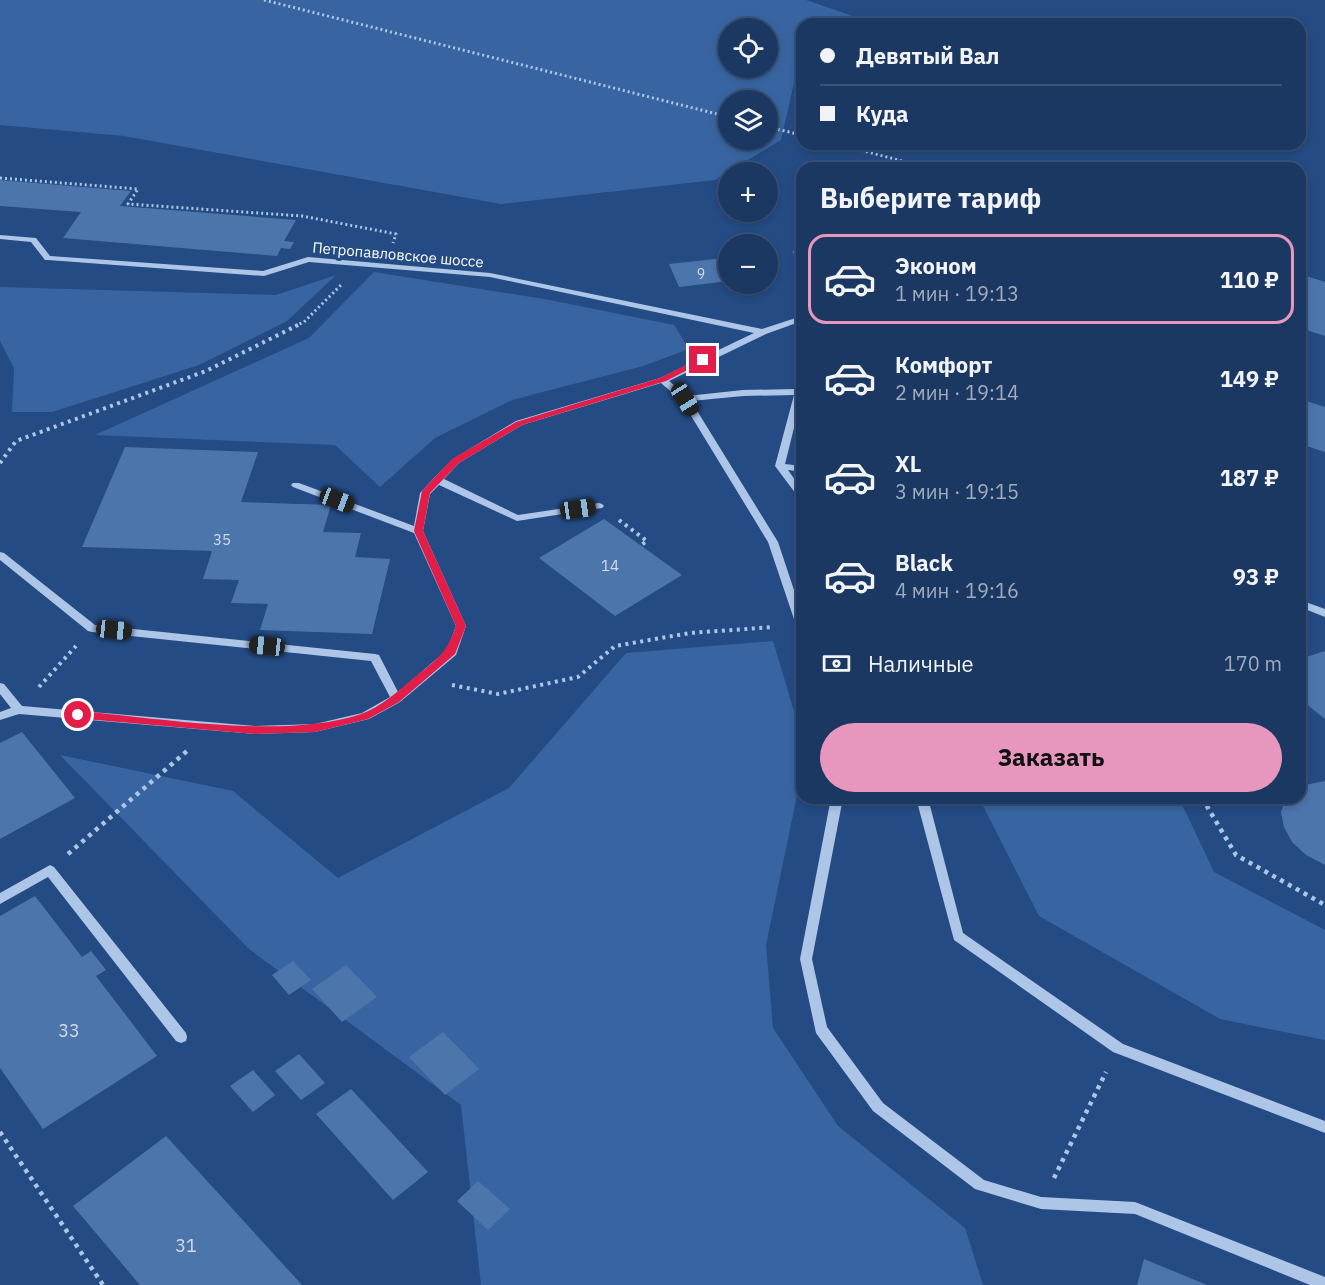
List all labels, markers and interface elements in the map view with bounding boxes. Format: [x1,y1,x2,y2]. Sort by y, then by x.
map controls [718,18,778,294]
button: locate [718,18,778,78]
text: Девятый Вал [856,41,1000,70]
button: layers [718,90,778,150]
text: Куда [856,99,909,128]
button: + [718,162,778,222]
text: Выберите тариф [820,180,1041,215]
button: − [718,234,778,294]
street label: Петропавловское шоссе [312,238,485,271]
text: Эконом [895,251,977,280]
icon: car [823,252,877,306]
house number: 9 [697,265,705,283]
text: 110 ₽ [1220,265,1279,294]
text: 1 мин · 19:13 [895,280,1019,307]
route end [689,346,716,373]
text: Комфорт [895,350,992,379]
icon: car [823,351,877,405]
text: 149 ₽ [1220,364,1279,393]
car [668,379,702,419]
text: 2 мин · 19:14 [895,379,1019,406]
text: XL [895,449,921,478]
icon: car [823,450,877,504]
text: 187 ₽ [1220,463,1279,492]
text: 3 мин · 19:15 [895,478,1019,505]
car [317,485,357,515]
car [559,498,597,520]
house number: 35 [213,530,231,549]
text: Black [895,548,953,577]
icon: car [823,549,877,603]
house number: 14 [601,556,619,575]
text: 93 ₽ [1233,562,1279,591]
text: 4 мин · 19:16 [895,577,1019,604]
car [95,619,133,641]
car [248,635,286,657]
icon: cash [820,647,853,680]
text: Наличные [868,649,974,678]
text: 170 m [1224,650,1282,677]
route start [64,701,91,728]
button: Заказать [820,723,1282,792]
house number: 33 [58,1019,80,1042]
house number: 31 [175,1234,197,1257]

